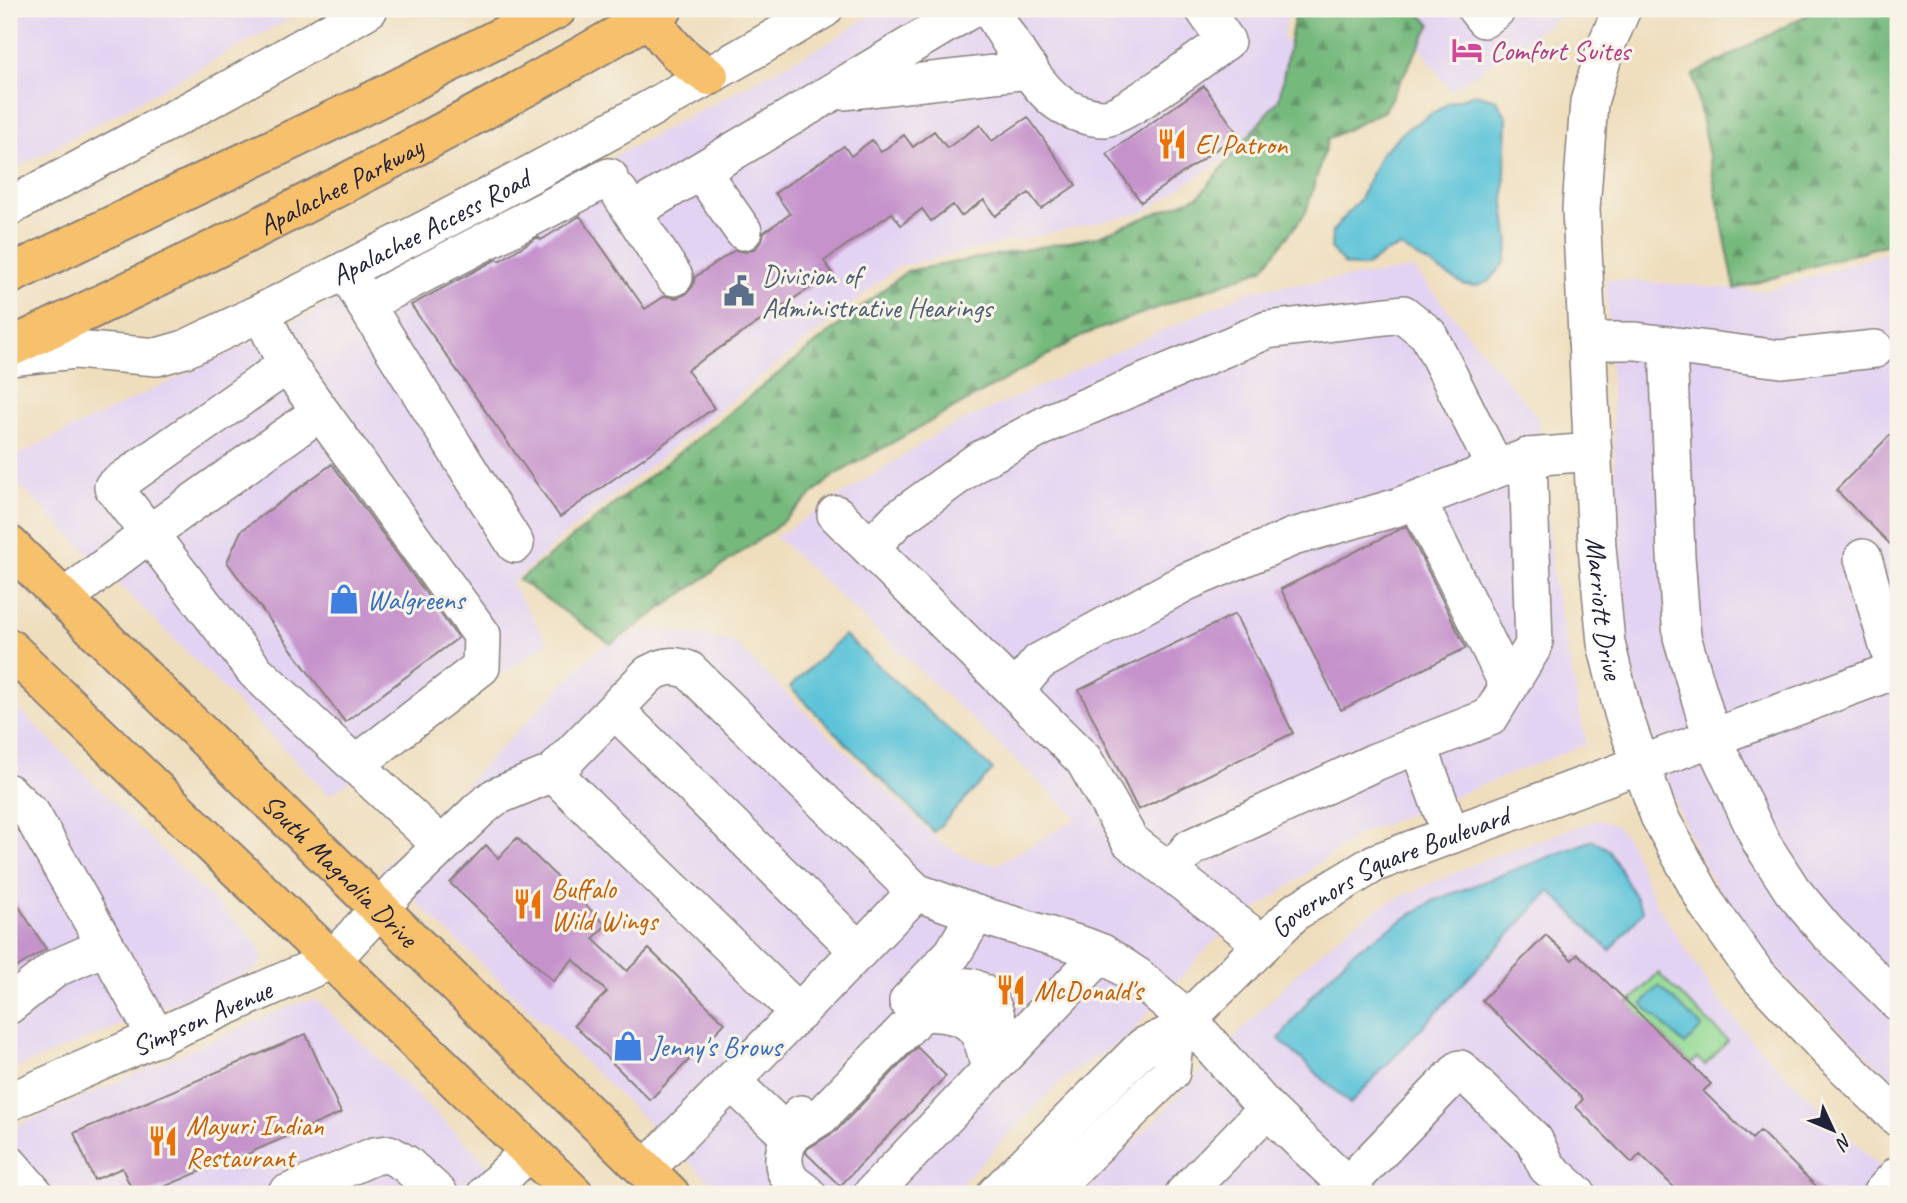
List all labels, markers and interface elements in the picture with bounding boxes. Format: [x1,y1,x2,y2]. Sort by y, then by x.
hotel icon: Comfort Suites [1450,33,1484,67]
place label: Comfort Suites [1490,33,1633,68]
restaurant icon: El Patron [1155,127,1189,161]
place label: El Patron [1195,127,1289,162]
street label: Apalachee Parkway [252,128,431,242]
street label: Apalachee Access Road [325,159,539,292]
place label: Division of Administrative Hearings [762,258,994,325]
public building icon: Division of Administrative Hearings [722,274,756,308]
street label: Marriott Drive [1579,535,1632,685]
shop icon: Walgreens [327,582,361,616]
place label: Walgreens [367,582,467,617]
street label: South Magnolia Drive [255,786,427,956]
street label: Governors Square Boulevard [1262,796,1517,945]
place label: Buffalo Wild Wings [551,871,660,938]
restaurant icon: Buffalo Wild Wings [511,887,545,921]
street label: Simpson Avenue [126,971,278,1064]
restaurant icon: McDonald's [994,973,1028,1007]
place label: McDonald's [1034,973,1145,1008]
shop icon: Jenny's Brows [611,1029,645,1063]
place label: Jenny's Brows [649,1029,784,1064]
north arrow [1798,1094,1868,1164]
place label: Mayuri Indian Restaurant [186,1108,324,1175]
restaurant icon: Mayuri Indian Restaurant [146,1124,180,1158]
text: N [1830,1129,1857,1156]

